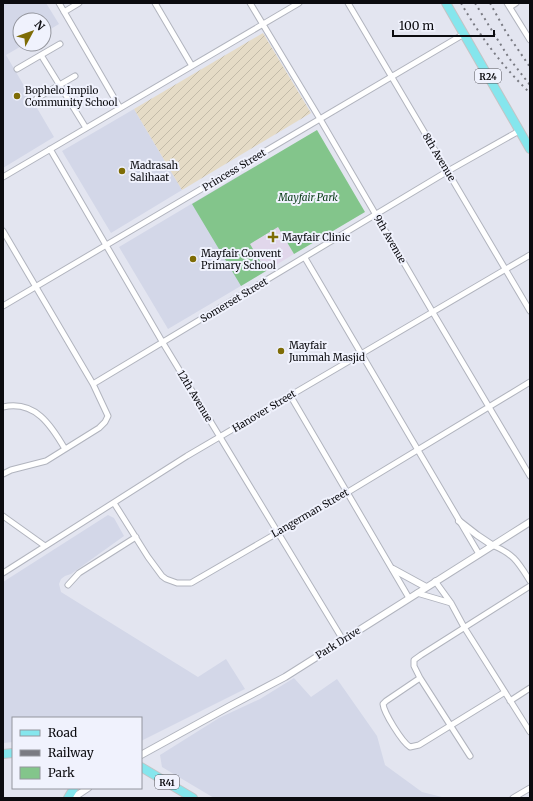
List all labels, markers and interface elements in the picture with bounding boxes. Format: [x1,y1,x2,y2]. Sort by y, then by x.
north arrow [12,12,52,52]
scale bar [393,12,494,38]
text: N [31,18,48,34]
text: 100 m [399,18,434,33]
road number: R24 [475,69,501,83]
place label: Bophelo Impilo Community School [25,84,118,109]
marker: Bophelo Impilo Community School [12,91,22,101]
street label: 8th Avenue [420,131,458,183]
street label: Princess Street [200,146,268,194]
place label: Madrasah Salihaat [130,159,179,184]
marker: Madrasah Salihaat [117,166,127,176]
park label: Mayfair Park [277,191,338,204]
street label: 9th Avenue [371,212,409,266]
marker: Mayfair Clinic [267,231,279,243]
place label: Mayfair Clinic [282,231,350,244]
place label: Mayfair Convent Primary School [201,247,281,272]
marker: Mayfair Convent Primary School [188,254,198,264]
street label: Somerset Street [198,275,270,325]
place label: Mayfair Jummah Masjid [288,339,365,364]
marker: Mayfair Jummah Masjid [276,346,286,356]
street label: 12th Avenue [174,368,216,424]
street label: Hanover Street [230,387,298,435]
street label: Langerman Street [269,486,351,540]
street label: Park Drive [313,624,363,662]
legend [12,717,142,789]
text: Road [48,725,77,740]
text: Railway [48,745,94,760]
text: Park [48,765,75,780]
road number: R41 [155,775,179,789]

